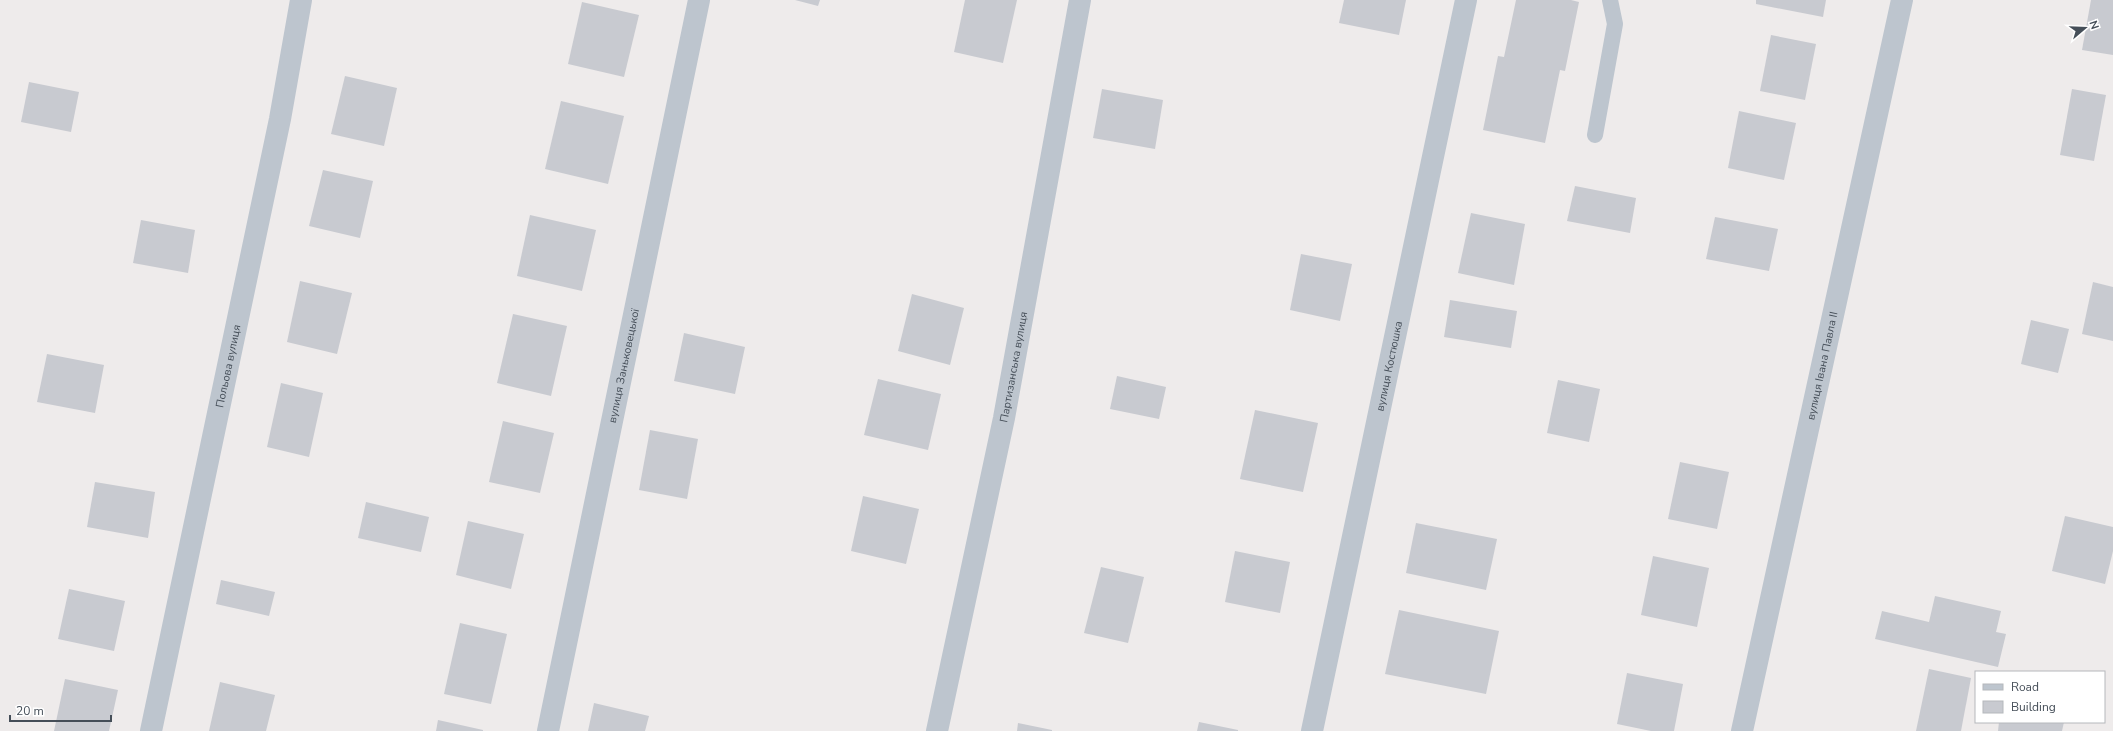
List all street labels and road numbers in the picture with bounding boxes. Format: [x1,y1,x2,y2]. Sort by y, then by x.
street label: вулиця Заньковецької [604,307,643,424]
street label: Партизанська вулиця [996,310,1031,424]
street label: вулиця Івана Павла II [1803,310,1841,421]
street label: вулиця Костюшка [1372,319,1406,413]
street label: Польова вулиця [212,323,244,409]

